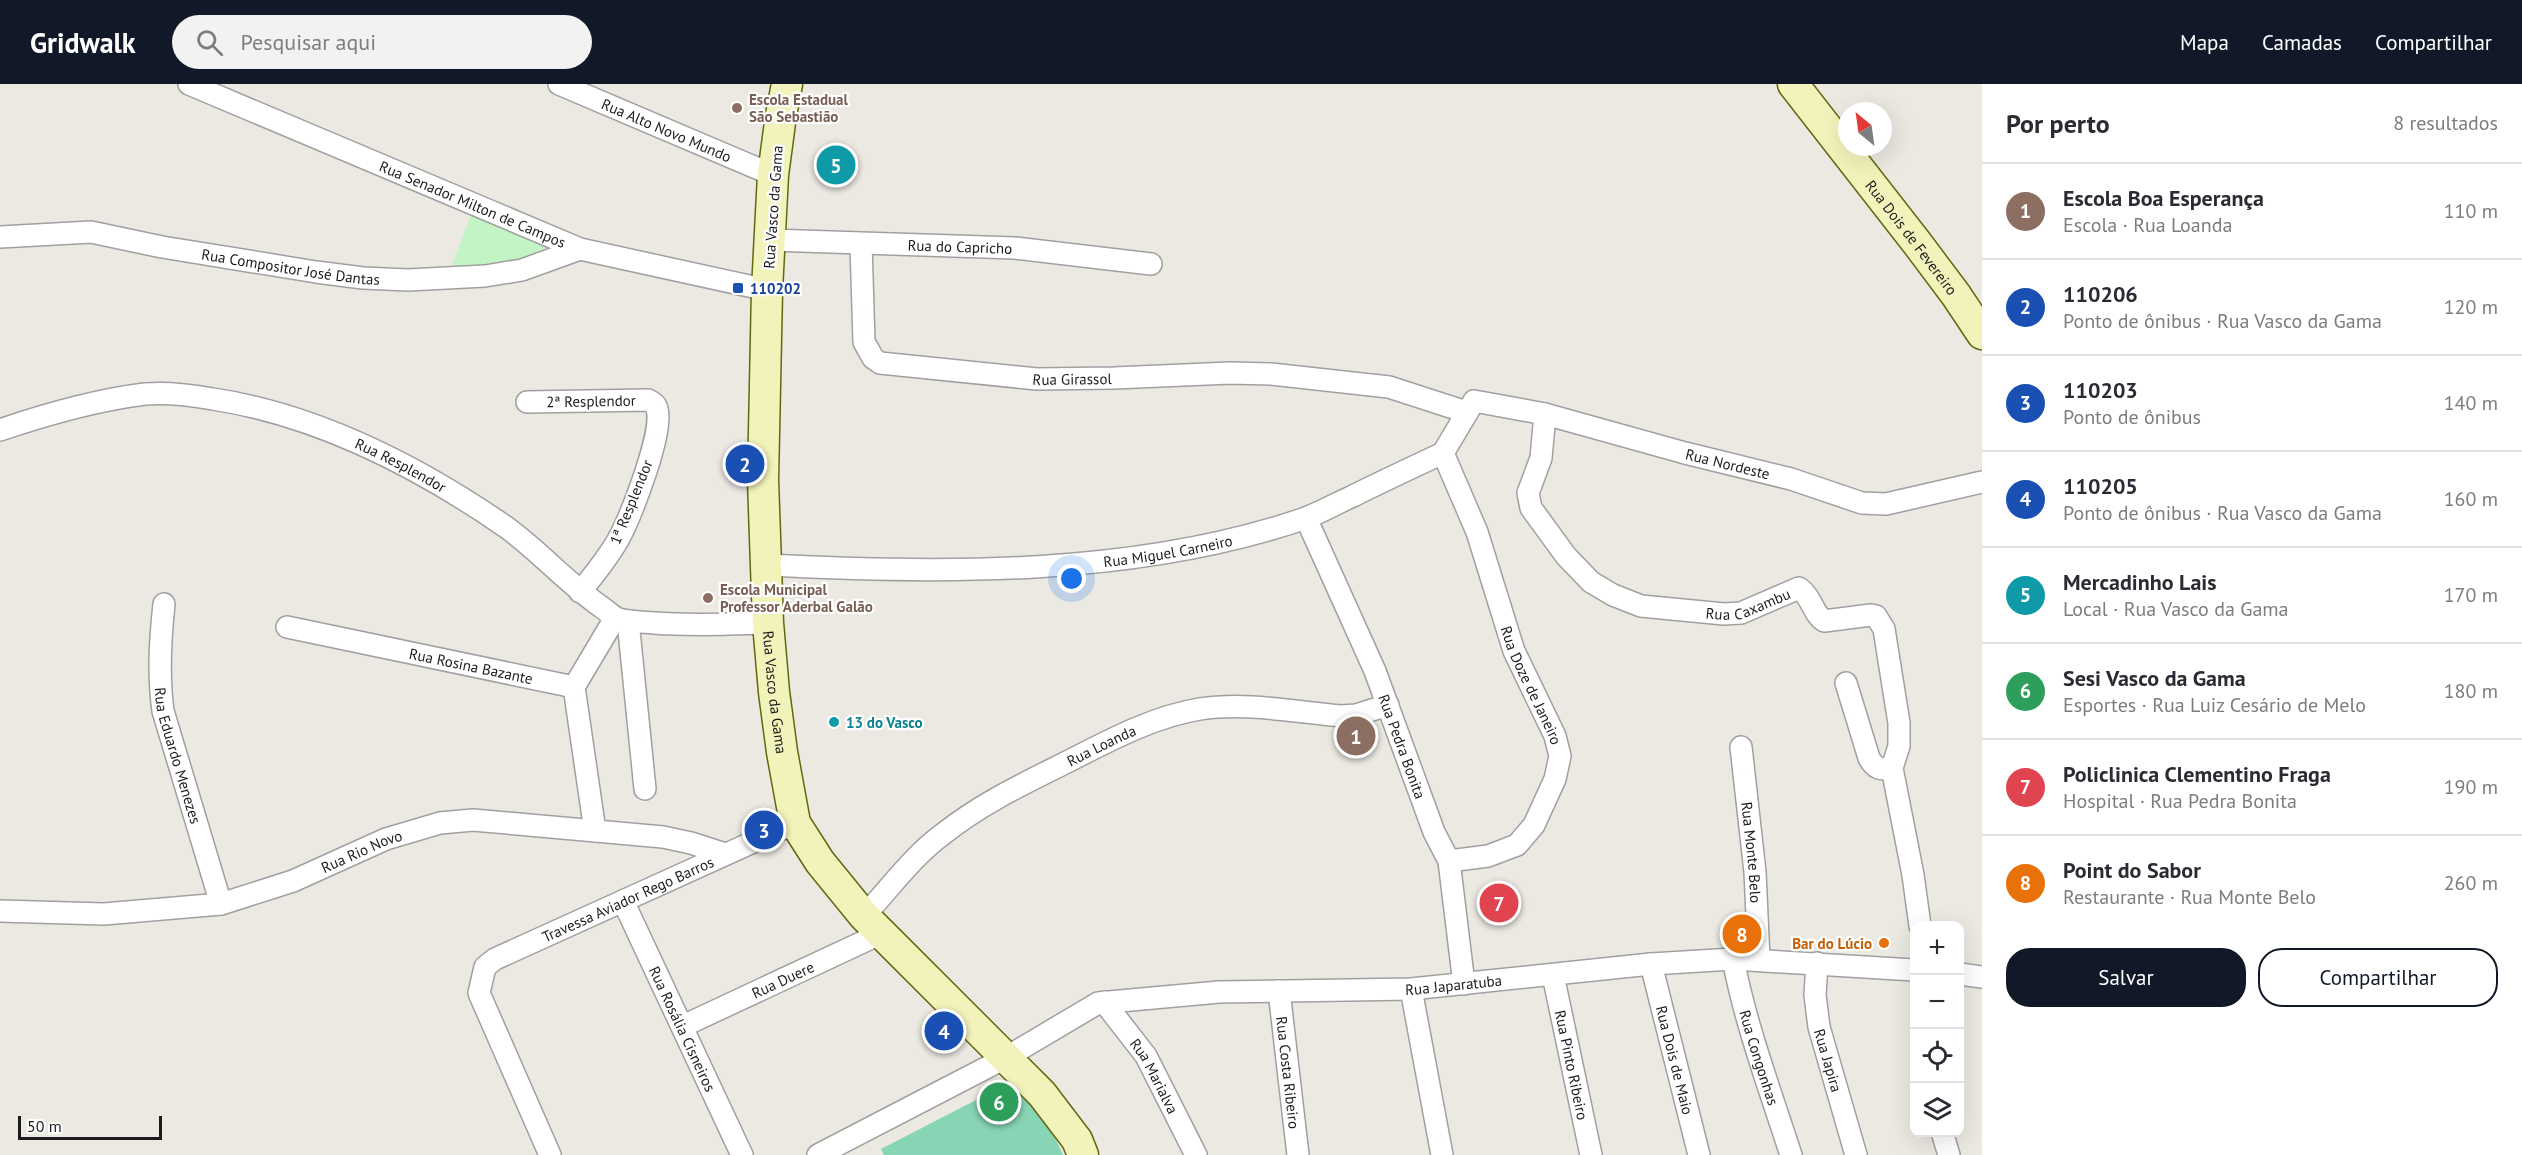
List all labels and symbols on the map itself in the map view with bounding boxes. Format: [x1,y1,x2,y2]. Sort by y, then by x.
place label: Escola Estadual São Sebastião [749,90,849,126]
street label: Rua Alto Novo Mundo [599,94,735,166]
marker: Escola Estadual São Sebastião [730,101,744,115]
north arrow [1838,102,1892,156]
pin: 5 [816,142,856,188]
street label: Rua Vasco da Gama [759,145,787,269]
street label: Rua Senador Milton de Campos [377,156,569,251]
street label: Rua Dois de Fevereiro [1862,176,1962,299]
street label: Rua do Capricho [907,235,1012,257]
street label: Rua Compositor José Dantas [200,244,380,288]
place label: 110202 [750,279,801,298]
marker: 110202 [731,281,745,295]
street label: Rua Girassol [1032,369,1113,389]
street label: 2ª Resplendor [546,391,636,411]
street label: Rua Resplendor [352,433,450,496]
pin: 2 [726,442,764,487]
street label: Rua Nordeste [1684,444,1772,483]
street label: 1ª Resplendor [605,457,657,547]
street label: Rua Miguel Carneiro [1102,530,1234,571]
your location [1057,564,1086,593]
place label: Escola Municipal Professor Aderbal Galão [720,580,873,616]
street label: Rua Caxambu [1705,583,1793,624]
marker: Escola Municipal Professor Aderbal Galão [701,591,715,605]
street label: Rua Doze de Janeiro [1497,623,1566,746]
street label: Rua Vasco da Gama [759,630,792,755]
street label: Rua Rosina Bazante [408,643,535,688]
street label: Rua Eduardo Menezes [151,687,206,826]
street label: Rua Pedra Bonita [1375,691,1430,801]
place label: 13 do Vasco [846,713,923,732]
pin: 1 [1336,714,1376,758]
marker: 13 do Vasco [827,715,841,729]
street label: Rua Loanda [1064,720,1139,770]
street label: Rua Monte Belo [1738,801,1766,904]
pin: 3 [744,808,783,852]
street label: Rua Rio Novo [318,825,404,877]
street label: Travessa Aviador Rego Barros [539,852,717,946]
pin: 7 [1480,880,1518,926]
pin: 8 [1722,912,1762,956]
place label: Bar do Lúcio [1792,934,1872,953]
marker: Bar do Lúcio [1877,936,1891,950]
street label: Rua Duere [748,957,817,1002]
street label: Rua Rosália Cisneiros [645,963,720,1095]
street label: Rua Japaratuba [1405,970,1503,999]
street label: Rua Dois de Maio [1652,1004,1698,1116]
pin: 4 [924,1008,964,1054]
street label: Rua Pinto Ribeiro [1551,1008,1593,1122]
street label: Rua Congonhas [1736,1008,1783,1108]
street label: Rua Costa Ribeiro [1272,1015,1304,1130]
street label: Rua Japira [1810,1027,1847,1094]
street label: Rua Marialva [1126,1034,1183,1117]
pin: 6 [980,1080,1018,1124]
scale bar [18,1113,162,1140]

